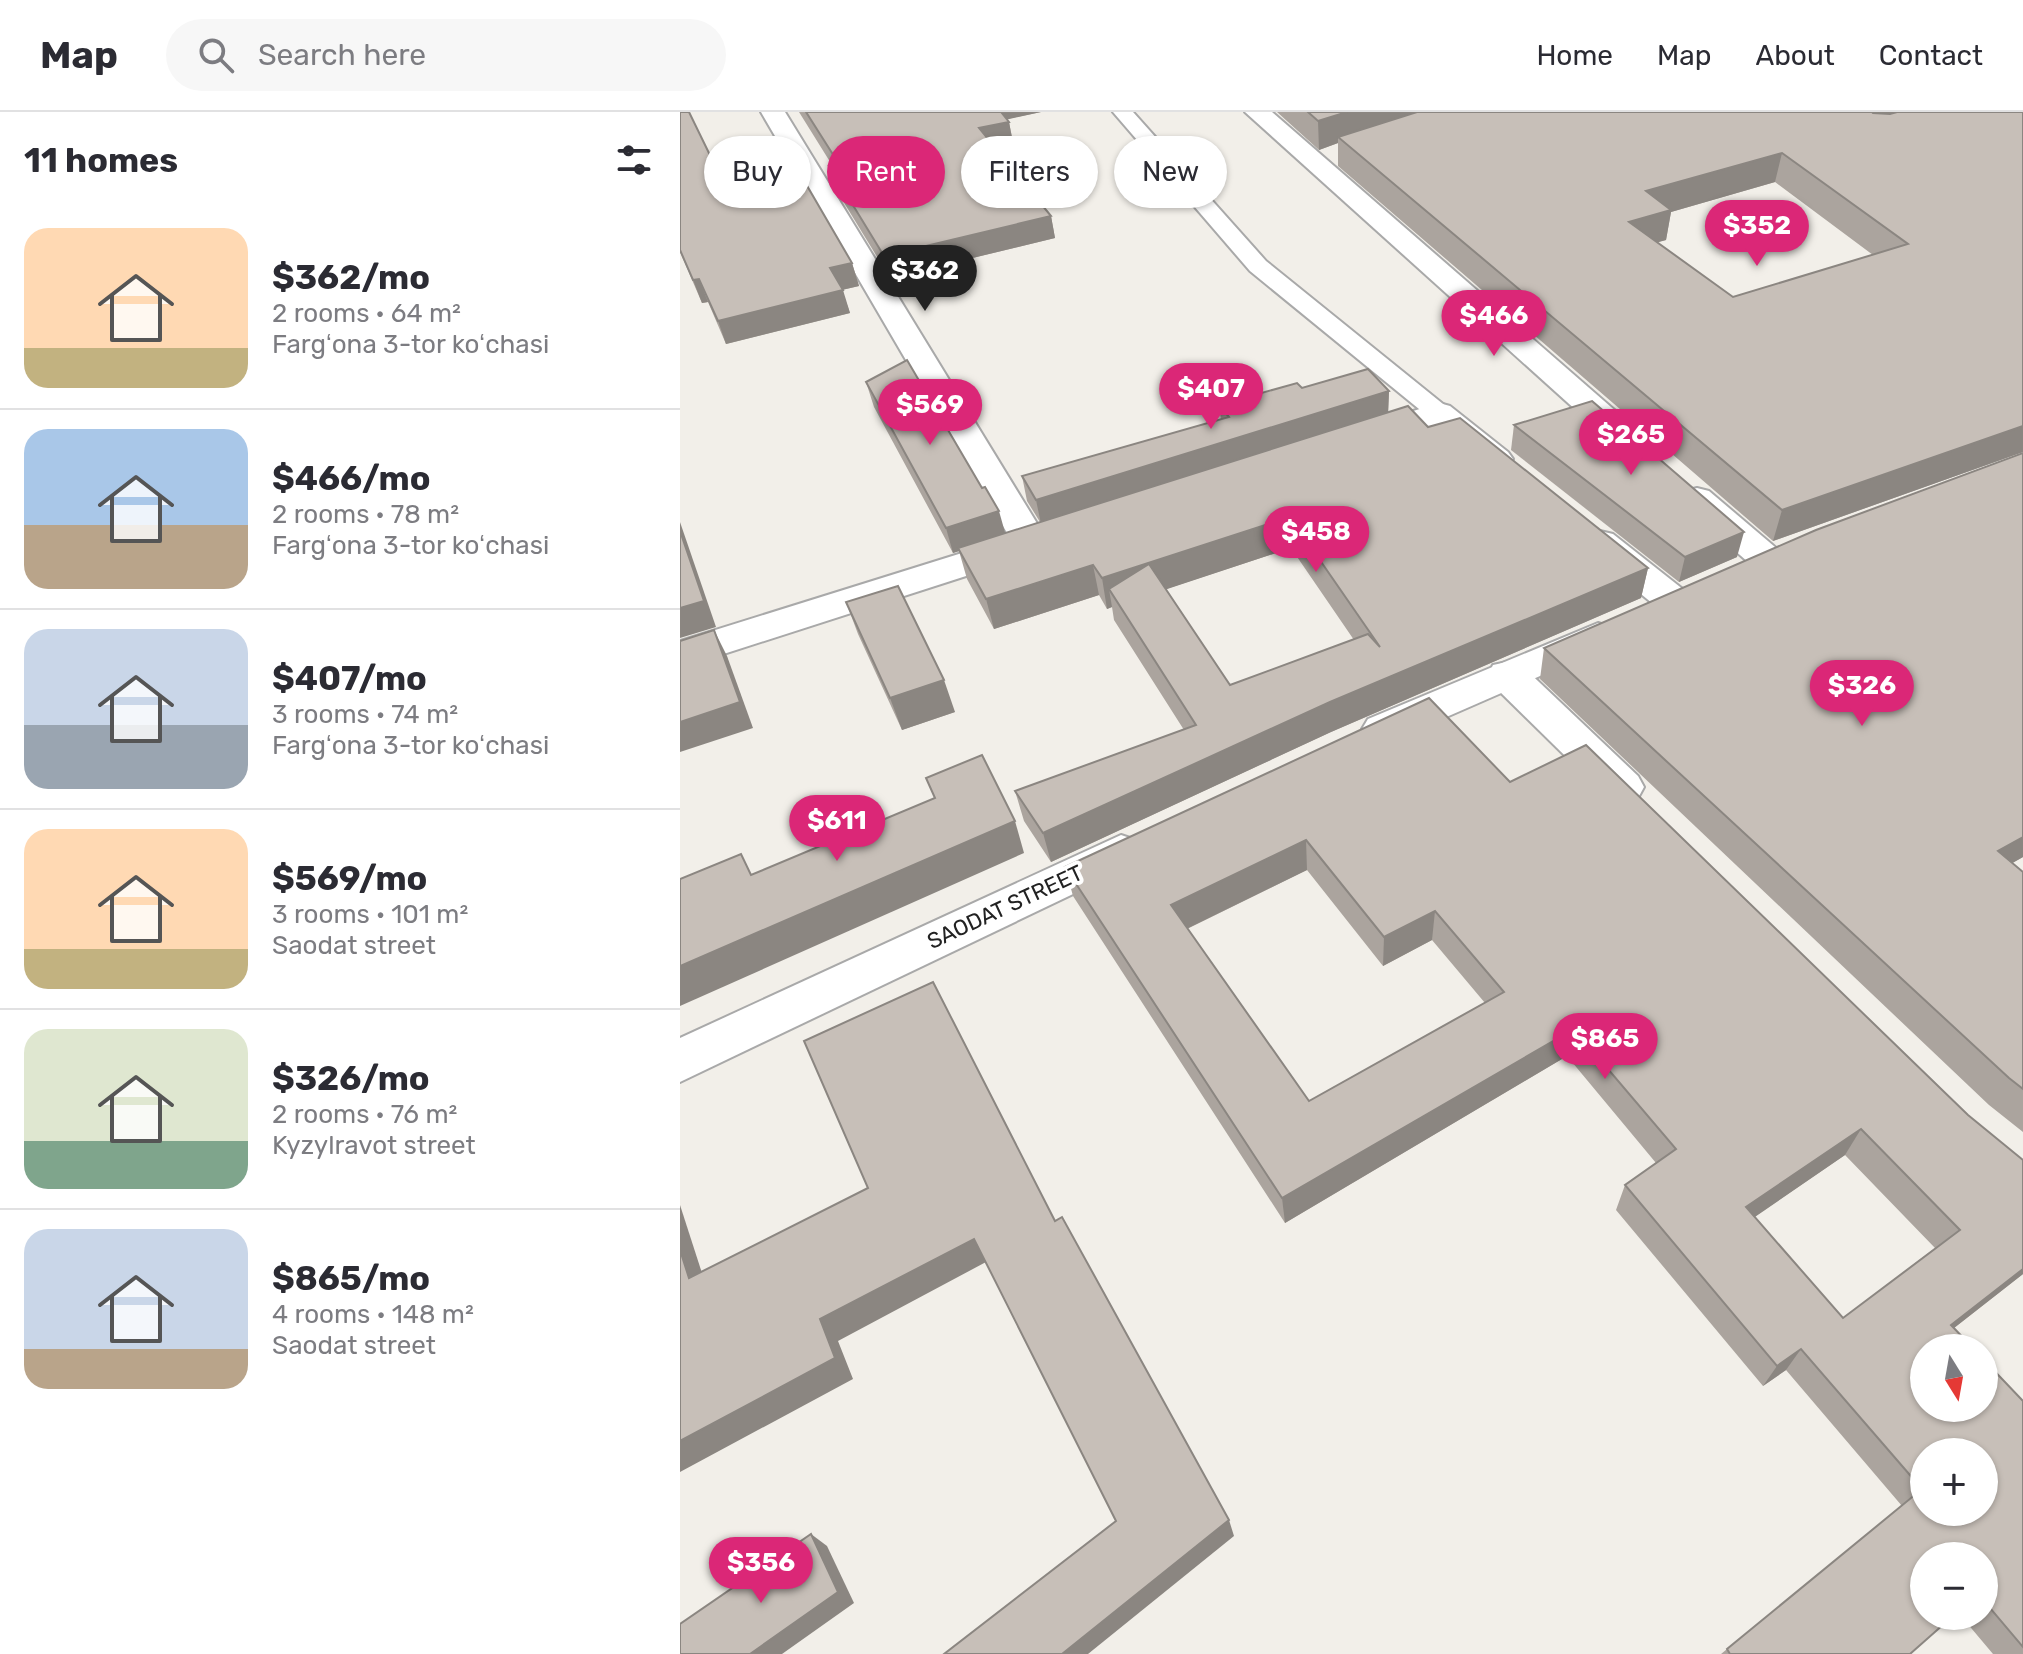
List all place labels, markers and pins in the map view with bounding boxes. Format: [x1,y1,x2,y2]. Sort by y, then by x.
pin: $352 [1710,200,1804,268]
pin: $362 [878,245,972,313]
pin: $466 [1447,290,1541,358]
pin: $407 [1164,363,1258,431]
pin: $569 [883,379,977,447]
pin: $265 [1584,409,1678,477]
pin: $458 [1269,506,1363,574]
pin: $326 [1815,660,1909,728]
pin: $611 [790,795,884,863]
pin: $865 [1558,1013,1652,1081]
pin: $356 [714,1537,808,1605]

